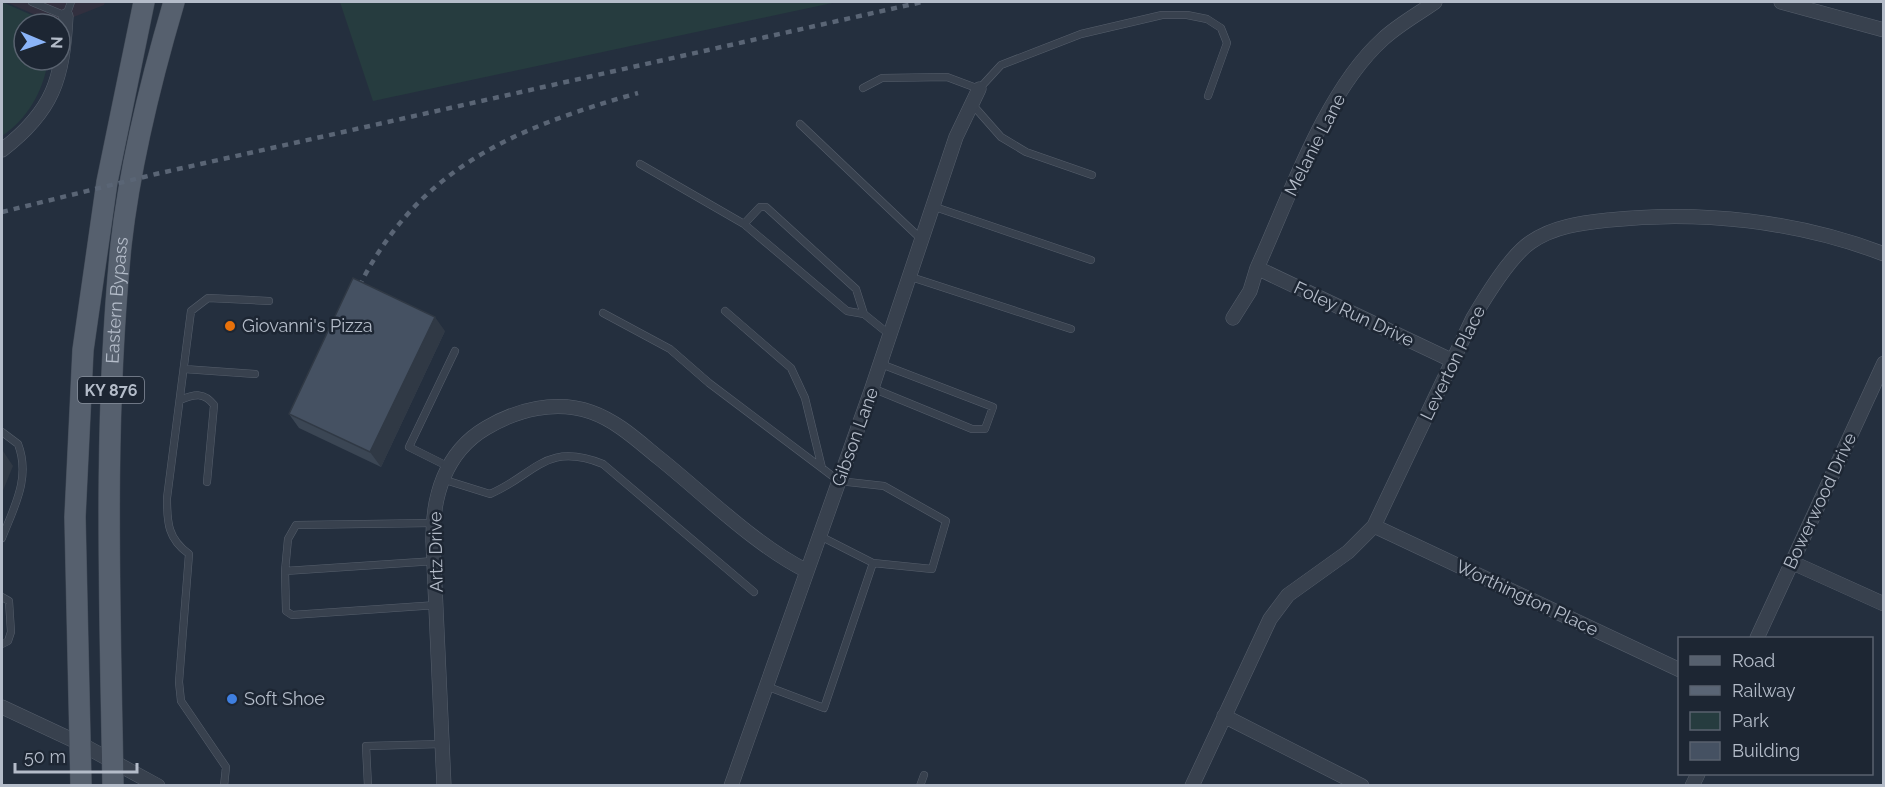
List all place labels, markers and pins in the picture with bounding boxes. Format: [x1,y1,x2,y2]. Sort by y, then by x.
place label: Giovanni's Pizza [242,315,373,336]
marker: Giovanni's Pizza [223,319,237,333]
place label: Soft Shoe [244,688,325,709]
marker: Soft Shoe [225,692,239,706]

